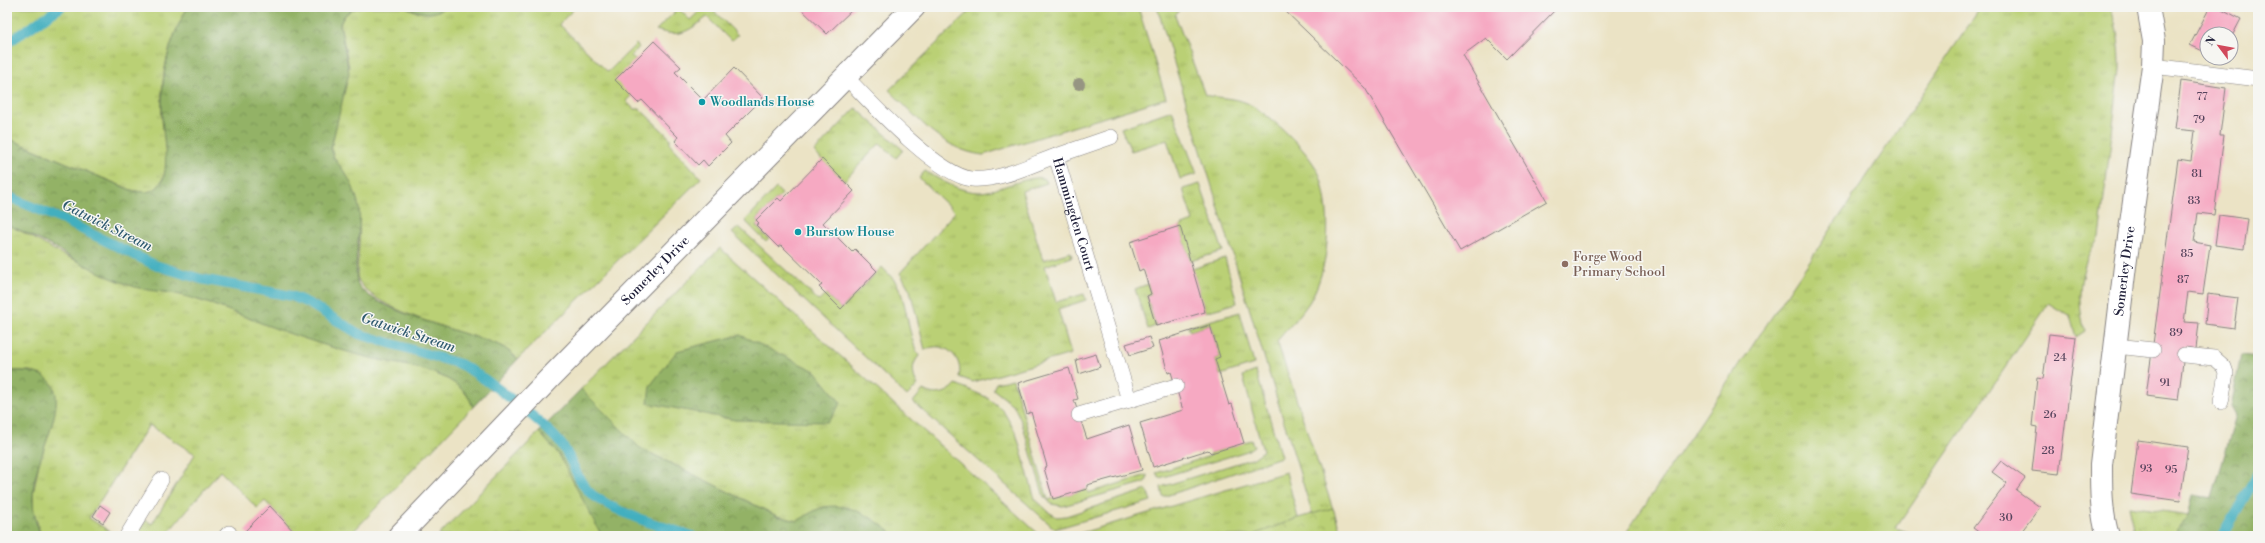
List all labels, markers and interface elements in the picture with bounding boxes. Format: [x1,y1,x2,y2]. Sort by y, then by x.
north arrow [2199,26,2239,66]
text: N [2203,34,2220,49]
house number: 77 [2196,90,2208,104]
place label: Woodlands House [709,94,815,110]
marker: Woodlands House [697,97,707,107]
house number: 79 [2193,113,2205,127]
street label: Hammingden Court [1049,156,1098,273]
house number: 81 [2191,167,2203,181]
house number: 83 [2188,194,2200,208]
water label: Gatwick Stream [59,196,156,256]
place label: Burstow House [805,224,895,240]
street label: Somerley Drive [2111,225,2139,317]
marker: Burstow House [793,227,803,237]
street label: Somerley Drive [618,232,693,309]
house number: 85 [2181,247,2193,261]
place label: Forge Wood Primary School [1573,249,1665,280]
marker: Forge Wood Primary School [1560,259,1570,269]
house number: 87 [2177,273,2190,287]
water label: Gatwick Stream [358,309,458,357]
house number: 89 [2169,326,2183,340]
house number: 24 [2054,351,2067,365]
house number: 91 [2159,376,2171,390]
house number: 26 [2044,408,2057,422]
house number: 28 [2041,444,2055,458]
house number: 93 [2140,462,2152,476]
house number: 95 [2165,463,2177,477]
house number: 30 [1999,511,2013,525]

